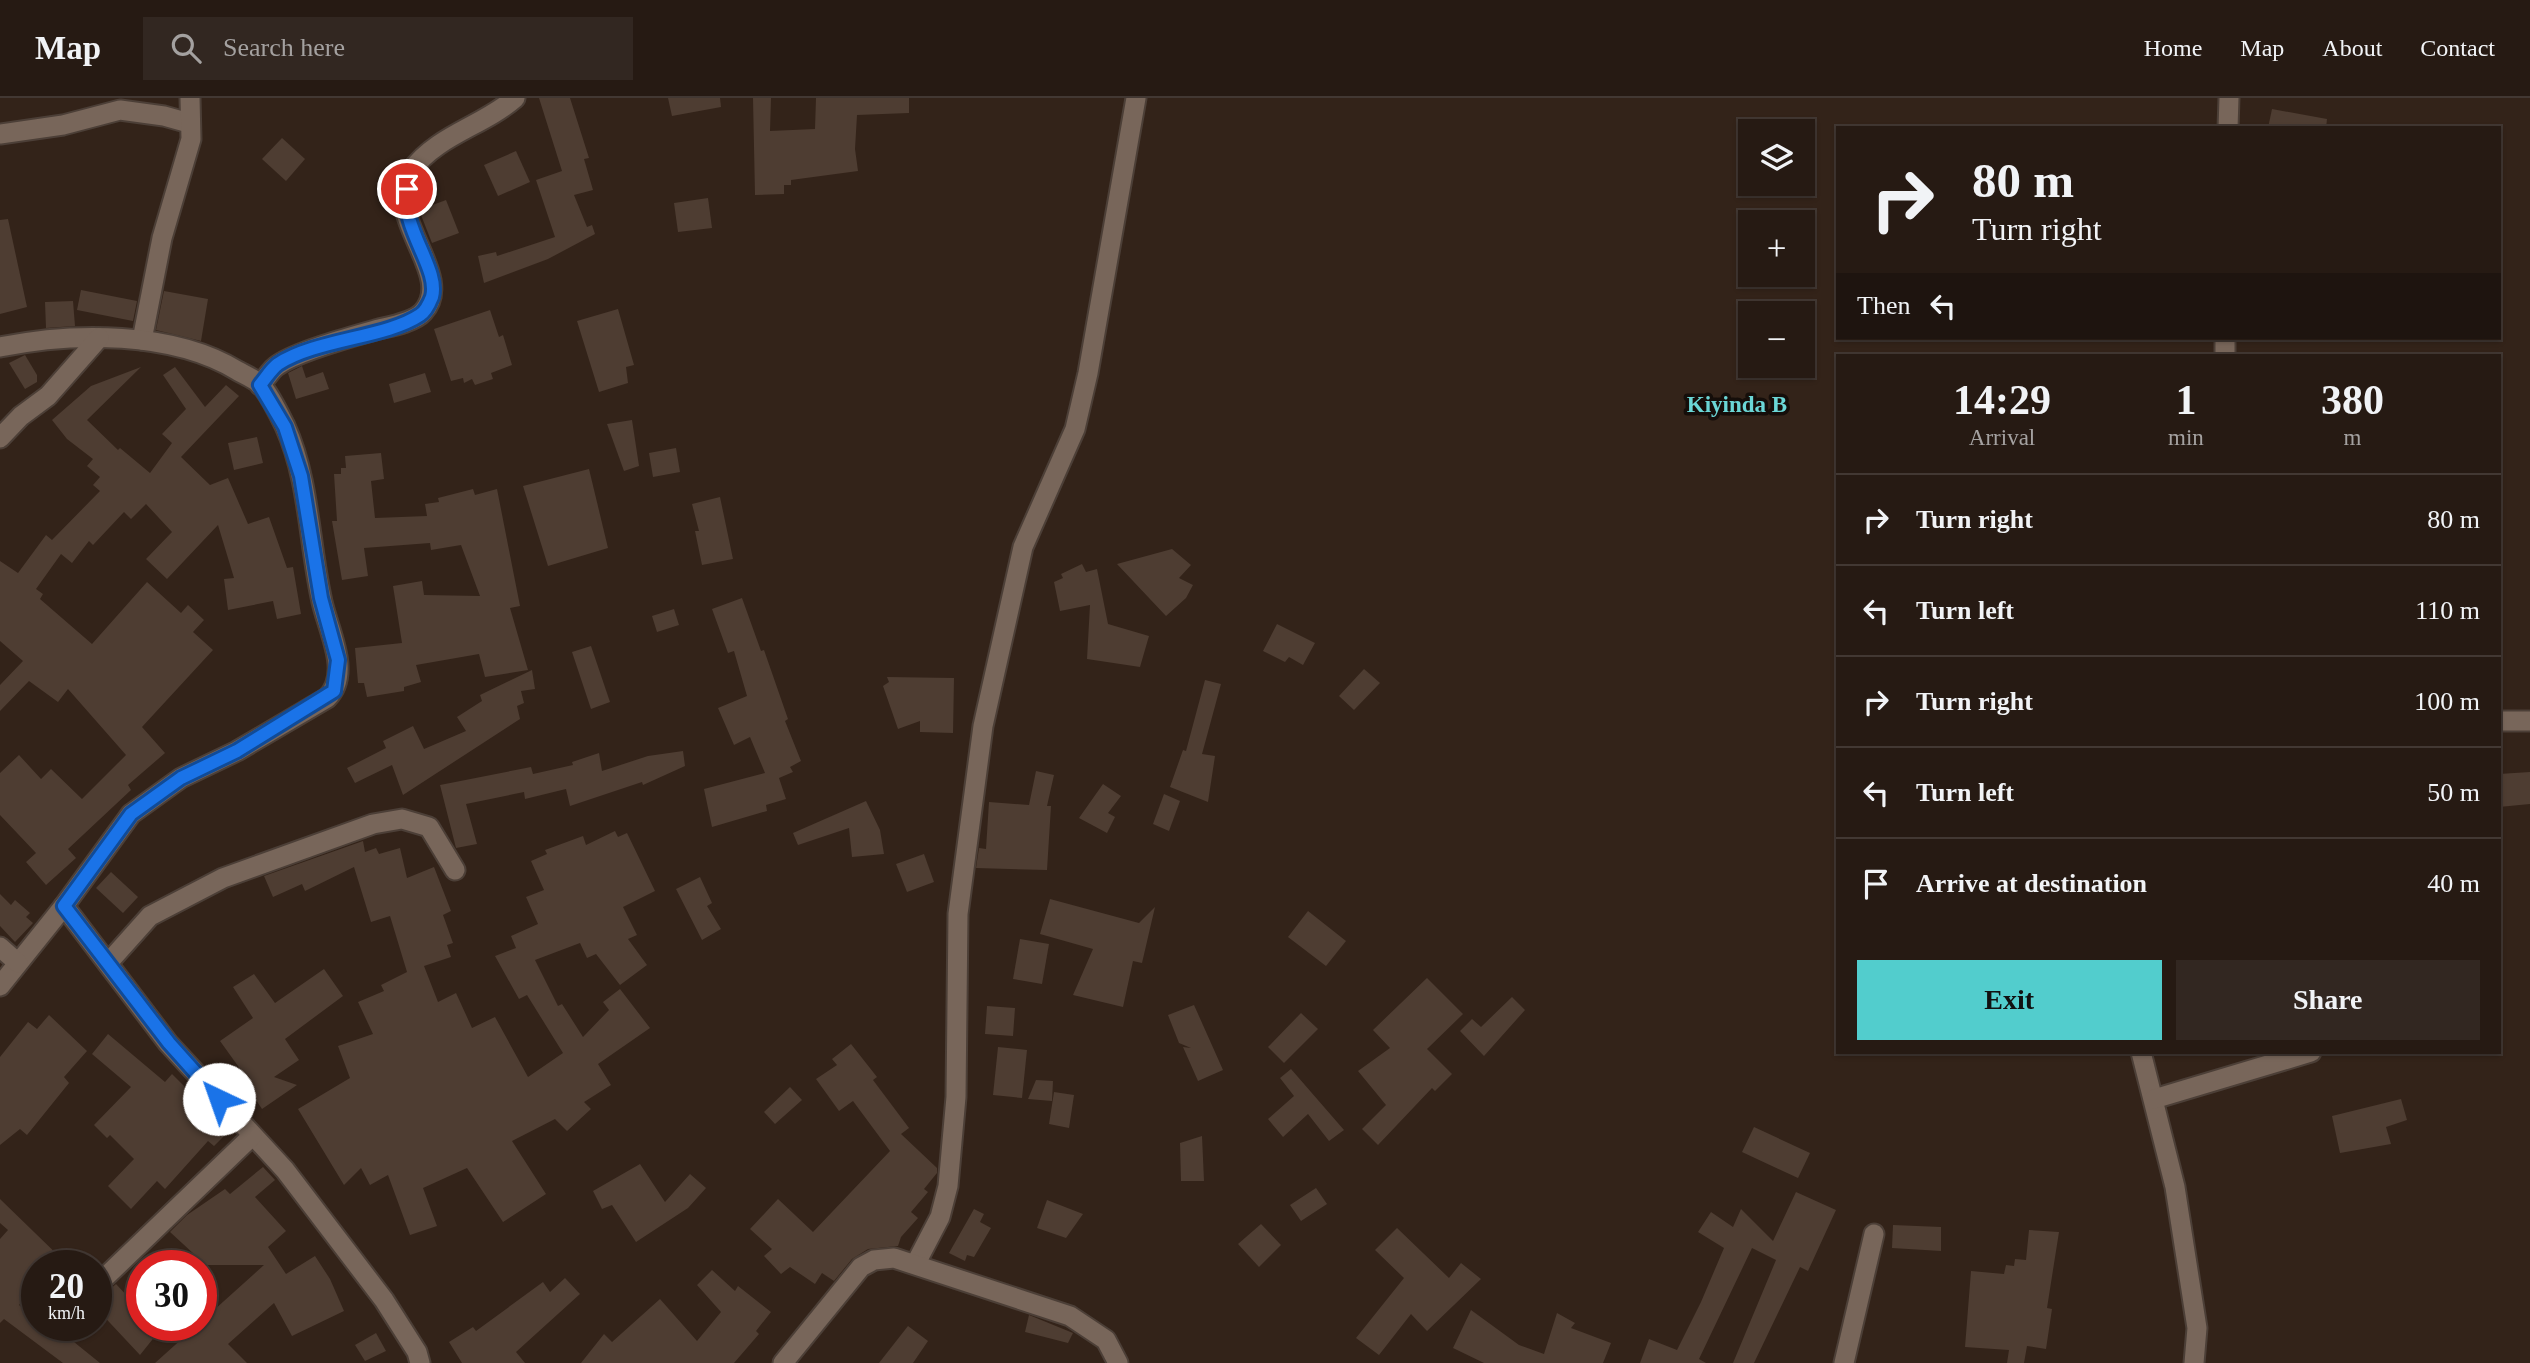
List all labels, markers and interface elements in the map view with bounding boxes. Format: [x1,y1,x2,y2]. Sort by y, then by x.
search box [143,17,633,80]
icon: search [167,29,205,67]
text: Map [35,30,101,66]
text: Search here [223,33,345,62]
text: Home [2144,35,2202,61]
text: Map [2240,35,2284,61]
text: About [2322,35,2382,61]
text: Contact [2420,35,2495,61]
map controls [1738,119,1815,378]
button: layers [1738,119,1815,196]
text: 80 m [1972,153,2074,208]
icon: right [1857,154,1948,245]
pin [377,159,437,219]
icon: arrive [388,170,426,208]
button: + [1738,210,1815,287]
text: Turn right [1972,211,2102,247]
icon: left [1924,287,1962,325]
text: Then [1857,291,1910,320]
button: − [1738,301,1815,378]
text: 14:29 [1953,377,2051,423]
text: 1 [2175,377,2196,423]
text: 380 [2321,377,2384,423]
district label: Kiyinda B [1687,392,1787,417]
text: Arrival [1969,425,2035,450]
text: min [2168,425,2204,450]
text: m [2343,425,2361,450]
icon: right [1857,501,1895,539]
text: Turn right [1916,505,2033,534]
text: 80 m [2427,505,2480,534]
icon: left [1857,592,1895,630]
text: Turn left [1916,596,2014,625]
text: 110 m [2415,596,2480,625]
icon: right [1857,683,1895,721]
text: Turn right [1916,687,2033,716]
text: 100 m [2414,687,2480,716]
icon: left [1857,774,1895,812]
text: Turn left [1916,778,2014,807]
text: 50 m [2427,778,2480,807]
icon: arrive [1857,865,1895,903]
text: Arrive at destination [1916,869,2147,898]
text: 40 m [2427,869,2480,898]
button: Exit [1857,960,2162,1040]
button: Share [2176,960,2480,1040]
position arrow [182,1062,256,1136]
speed limit sign: 30 [126,1250,217,1341]
text: 20 [49,1267,84,1306]
text: km/h [48,1303,85,1323]

